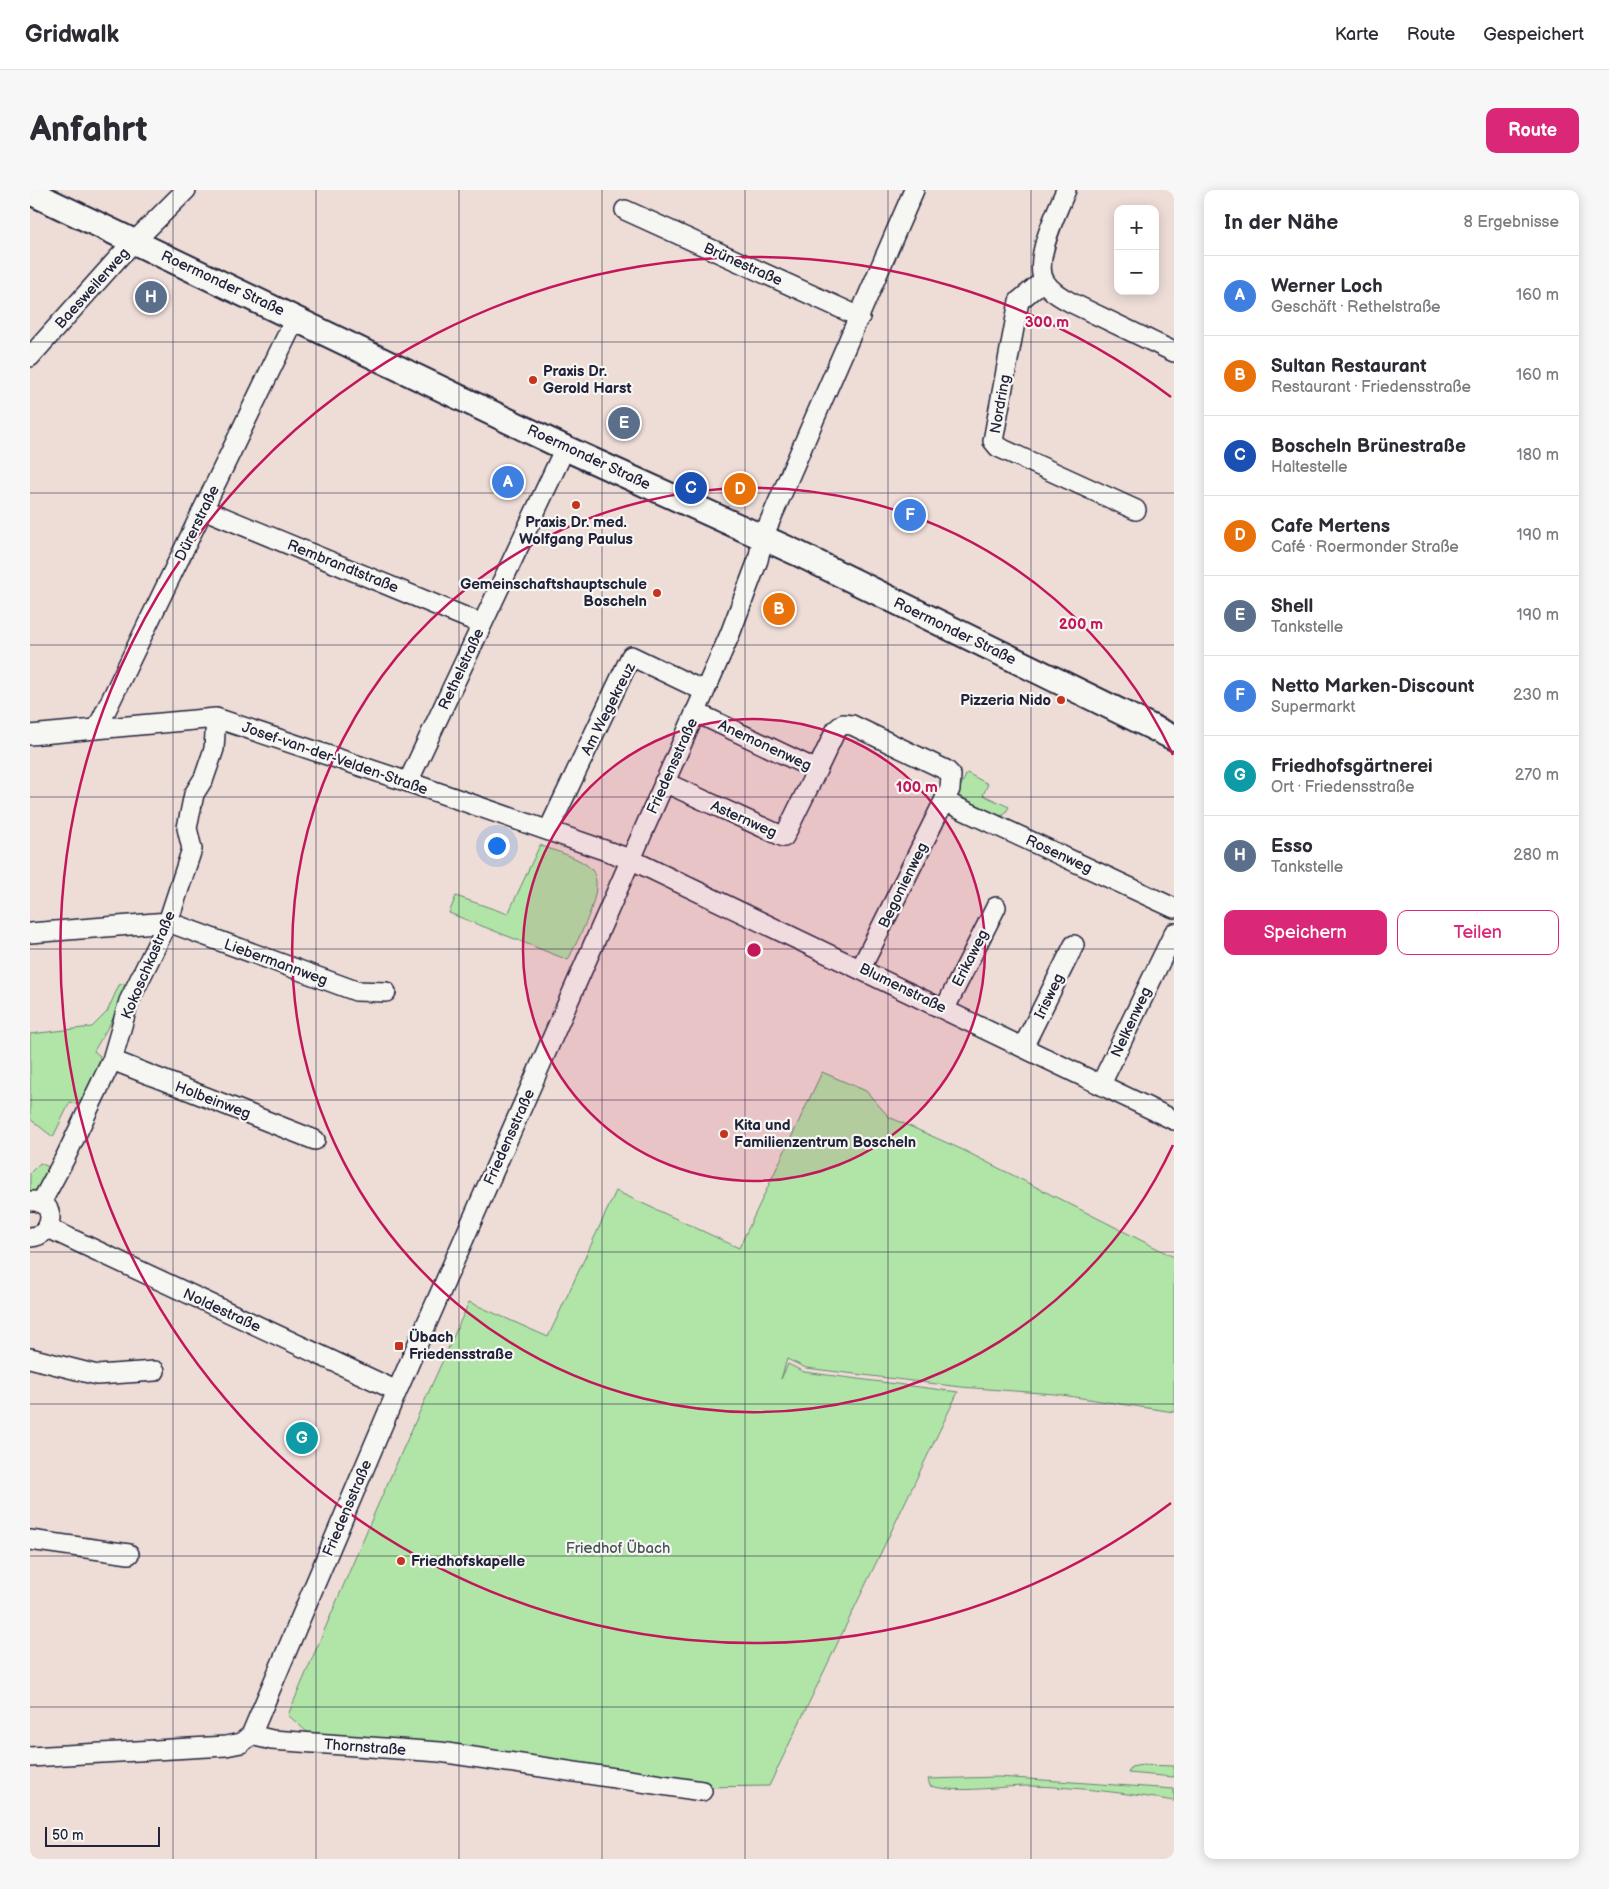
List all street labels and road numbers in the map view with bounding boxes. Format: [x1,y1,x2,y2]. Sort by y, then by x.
street label: Brünestraße [700,239,785,290]
street label: Baesweilerweg [51,244,134,333]
street label: Roermonder Straße [158,247,288,320]
street label: Nordring [986,373,1015,435]
street label: Roermonder Straße [524,421,654,494]
street label: Dürerstraße [171,482,224,564]
street label: Rembrandtstraße [284,535,401,598]
street label: Roermonder Straße [890,594,1019,669]
street label: Rethelstraße [434,625,489,713]
street label: Am Wegekreuz [577,659,640,759]
street label: Friedensstraße [643,715,702,817]
street label: Anemonenweg [715,716,814,775]
street label: Josef-van-der-Velden-Straße [239,718,430,799]
street label: Asternweg [708,796,780,842]
street label: Rosenweg [1022,831,1095,878]
street label: Begonienweg [875,839,932,931]
street label: Kokoschkastraße [117,908,180,1022]
street label: Erikaweg [948,926,993,990]
street label: Liebermannweg [221,935,330,990]
street label: Blumenstraße [856,959,950,1018]
street label: Irisweg [1030,970,1069,1022]
street label: Nelkenweg [1107,984,1156,1060]
street label: Holbeinweg [172,1077,253,1124]
street label: Friedensstraße [480,1086,539,1188]
street label: Noldestraße [180,1284,264,1337]
street label: Friedensstraße [319,1457,376,1559]
street label: Thornstraße [323,1735,407,1760]

